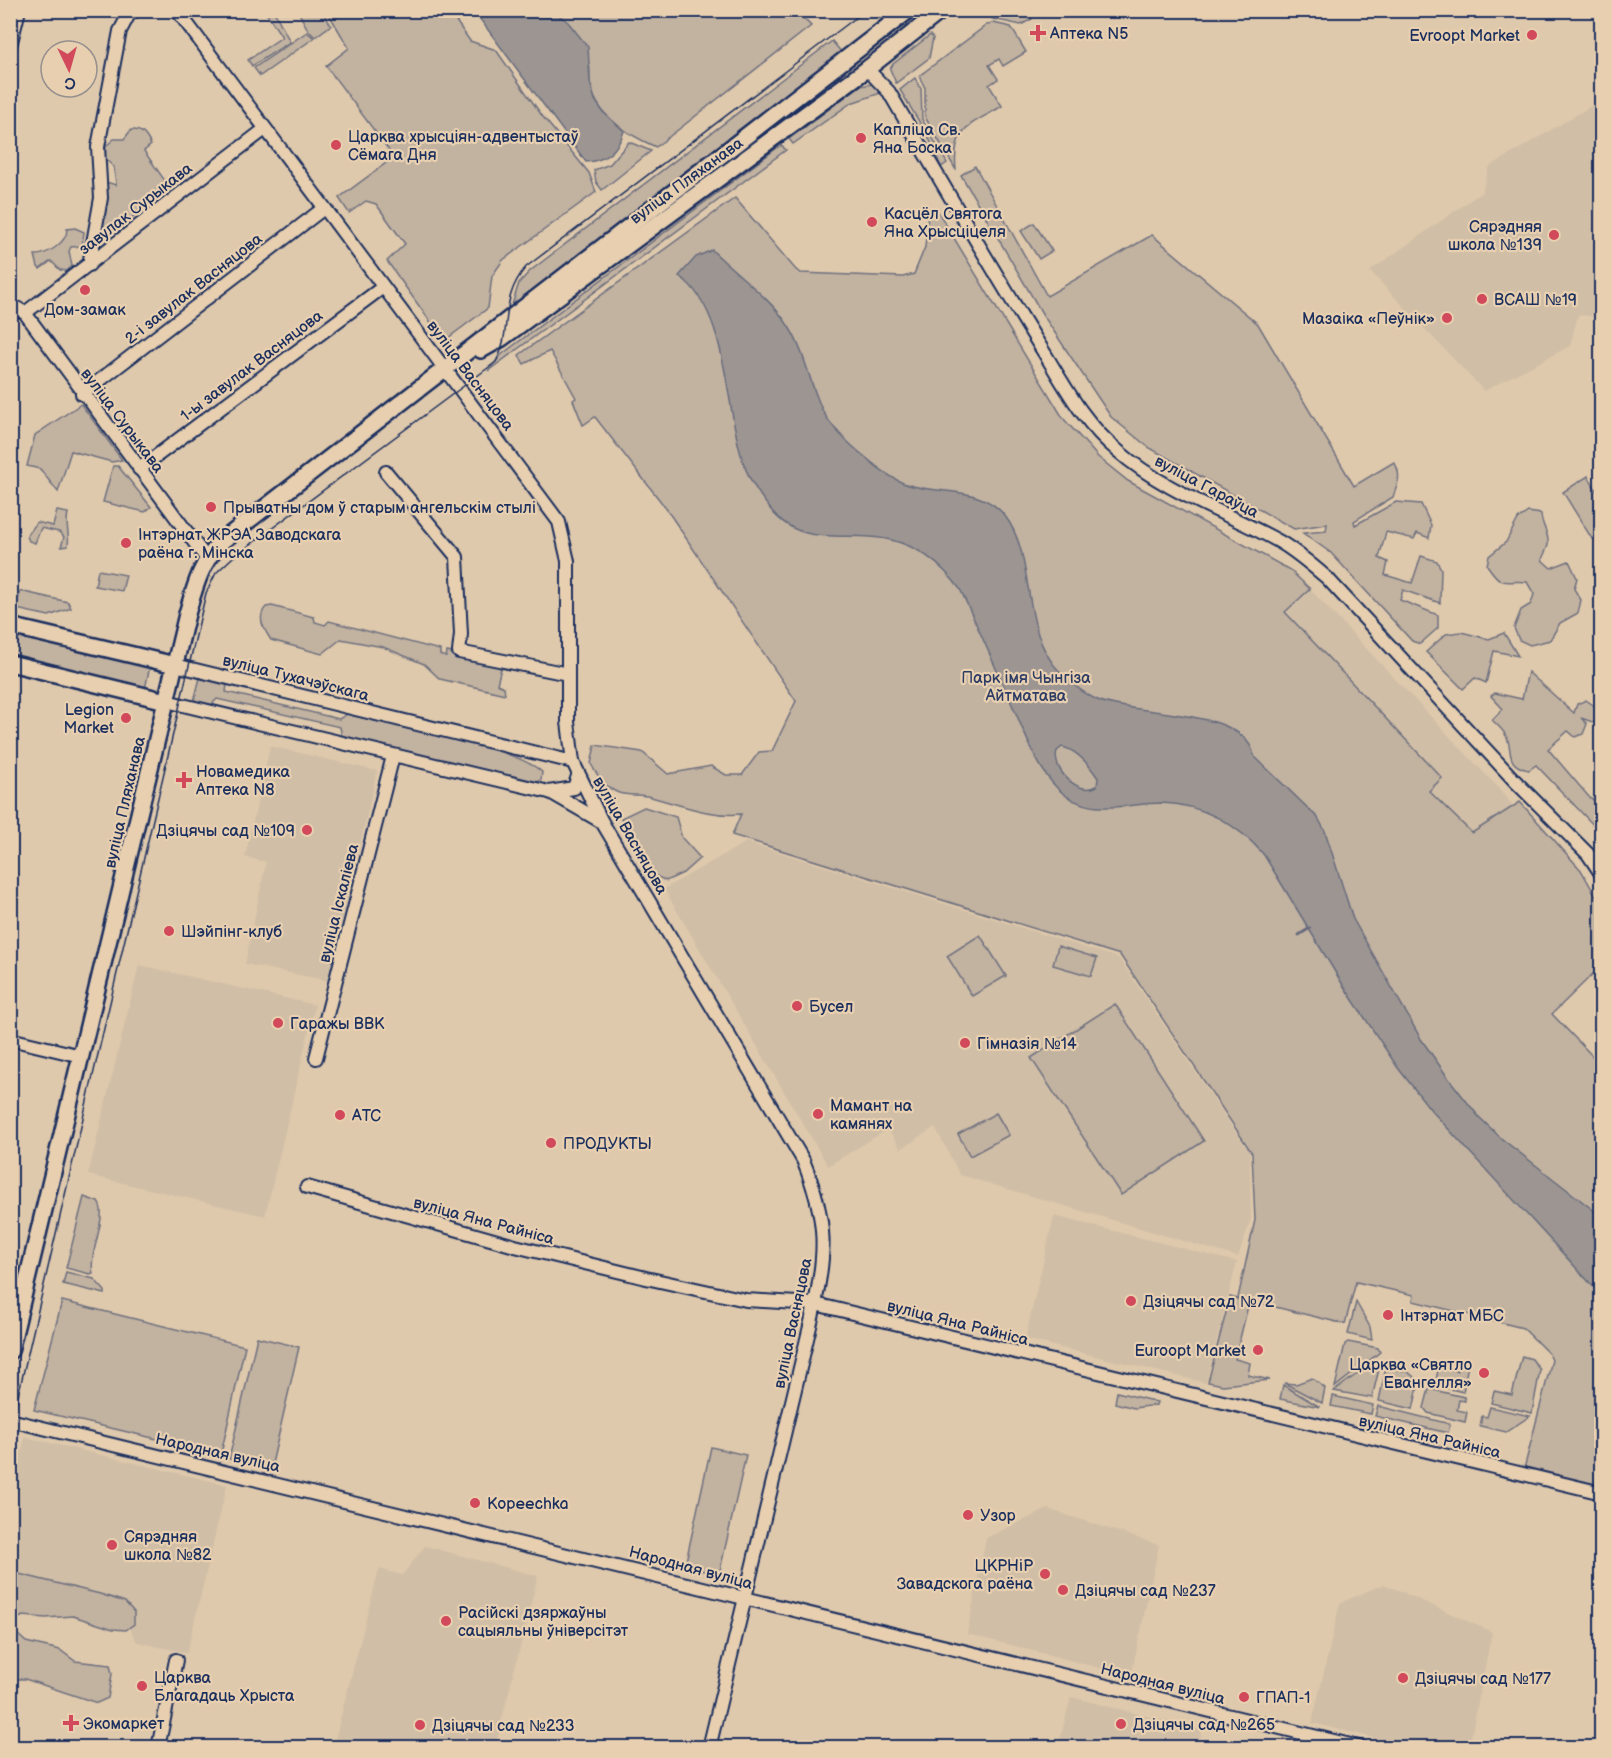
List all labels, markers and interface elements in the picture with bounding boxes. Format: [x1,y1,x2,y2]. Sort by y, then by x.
place label: Аптека N5 [1049,25,1129,44]
marker: Аптека N5 [1031,26,1045,40]
place label: Evroopt Market [1409,27,1520,46]
marker: Evroopt Market [1525,28,1539,42]
north arrow [39,39,99,99]
text: С [64,72,77,92]
place label: Капліца Св. Яна Боска [873,121,961,158]
place label: Царква хрысціян-адвентыстаў Сёмага Дня [348,128,579,165]
marker: Капліца Св. Яна Боска [854,131,868,145]
street label: вуліца Пляханава [627,134,747,229]
marker: Царква хрысціян-адвентыстаў Сёмага Дня [329,138,343,152]
street label: завулак Сурыкава [75,159,197,259]
place label: Касцёл Святога Яна Хрысціцеля [884,205,1006,242]
marker: Касцёл Святога Яна Хрысціцеля [865,215,879,229]
place label: Сярэдняя школа №139 [1448,218,1542,255]
marker: Сярэдняя школа №139 [1547,228,1561,242]
street label: 2-і завулак Васняцова [122,229,267,349]
marker: Дом-замак [78,283,92,297]
place label: ВСАШ №19 [1494,291,1577,310]
marker: ВСАШ №19 [1475,292,1489,306]
place label: Дом-замак [44,301,126,320]
street label: 1-ы завулак Васняцова [177,306,327,426]
place label: Мазаіка «Пеўнік» [1302,310,1435,329]
marker: Мазаіка «Пеўнік» [1440,311,1454,325]
street label: вуліца Васняцова [422,317,518,435]
street label: вуліца Сурыкава [76,365,168,477]
street label: вуліца Гараўца [1151,452,1262,523]
place label: Прыватны дом ў старым ангельскім стылі [223,499,536,518]
marker: Прыватны дом ў старым ангельскім стылі [204,500,218,514]
place label: Інтэрнат ЖРЭА Заводскага раёна г. Мінска [138,526,342,563]
marker: Інтэрнат ЖРЭА Заводскага раёна г. Мінска [119,536,133,550]
street label: вуліца Тухачэўскага [221,651,371,706]
park label: Парк імя Чынгіза Айтматава [961,669,1091,706]
place label: Legion Market [63,701,114,738]
marker: Legion Market [119,711,133,725]
street label: вуліца Пляханава [101,734,150,870]
place label: Новамедика Аптека N8 [195,763,290,800]
marker: Новамедика Аптека N8 [177,773,191,787]
street label: вуліца Васняцова [588,773,671,899]
place label: Дзіцячы сад №109 [156,822,295,841]
marker: Дзіцячы сад №109 [300,823,314,837]
street label: вуліца Іскаліева [316,841,364,965]
place label: Шэйпінг-клуб [181,923,282,942]
marker: Шэйпінг-клуб [162,924,176,938]
place label: Бусел [809,998,853,1017]
marker: Бусел [790,999,804,1013]
place label: Гаражы ВВК [290,1015,385,1034]
marker: Гаражы ВВК [271,1016,285,1030]
place label: Гімназія №14 [977,1035,1077,1054]
marker: Гімназія №14 [958,1036,972,1050]
place label: Мамант на камянях [830,1097,913,1134]
place label: АТС [351,1107,381,1126]
marker: Мамант на камянях [811,1107,825,1121]
marker: АТС [333,1108,347,1122]
place label: ПРОДУКТЫ [563,1135,652,1154]
marker: ПРОДУКТЫ [544,1136,558,1150]
street label: вуліца Яна Райніса [411,1194,557,1250]
street label: вуліца Васняцова [770,1256,817,1390]
place label: Дзіцячы сад №72 [1143,1293,1275,1312]
marker: Дзіцячы сад №72 [1124,1294,1138,1308]
street label: вуліца Яна Райніса [885,1297,1031,1350]
place label: Інтэрнат МБС [1400,1307,1504,1326]
marker: Інтэрнат МБС [1381,1308,1395,1322]
place label: Euroopt Market [1134,1342,1246,1361]
marker: Euroopt Market [1251,1343,1265,1357]
place label: Царква «Святло Евангелля» [1349,1356,1472,1393]
marker: Царква «Святло Евангелля» [1477,1366,1491,1380]
street label: вуліца Яна Райніса [1357,1412,1503,1463]
street label: Народная вуліца [153,1430,282,1477]
place label: Kopeechka [487,1495,568,1514]
marker: Kopeechka [468,1496,482,1510]
place label: Узор [980,1507,1016,1526]
marker: Узор [961,1508,975,1522]
place label: Сярэдняя школа №82 [124,1528,212,1565]
marker: Сярэдняя школа №82 [105,1538,119,1552]
street label: Народная вуліца [627,1543,755,1594]
place label: ЦКРНіР Завадскога раёна [897,1557,1034,1594]
marker: ЦКРНіР Завадскога раёна [1038,1567,1052,1581]
place label: Дзіцячы сад №237 [1075,1582,1216,1601]
marker: Дзіцячы сад №237 [1056,1583,1070,1597]
place label: Расійскі дзяржаўны сацыяльны ўніверсітэт [458,1604,629,1641]
marker: Расійскі дзяржаўны сацыяльны ўніверсітэт [439,1614,453,1628]
street label: Народная вуліца [1099,1660,1227,1709]
place label: Царква Благадаць Хрыста [154,1669,295,1706]
place label: Дзіцячы сад №177 [1415,1670,1551,1689]
marker: Дзіцячы сад №177 [1396,1671,1410,1685]
marker: Царква Благадаць Хрыста [135,1679,149,1693]
place label: ГПАП-1 [1256,1689,1311,1708]
marker: ГПАП-1 [1237,1690,1251,1704]
place label: Экомаркет [83,1715,165,1734]
marker: Экомаркет [64,1716,78,1730]
place label: Дзіцячы сад №265 [1133,1716,1275,1735]
place label: Дзіцячы сад №233 [432,1717,575,1736]
marker: Дзіцячы сад №265 [1114,1717,1128,1731]
marker: Дзіцячы сад №233 [413,1718,427,1732]

